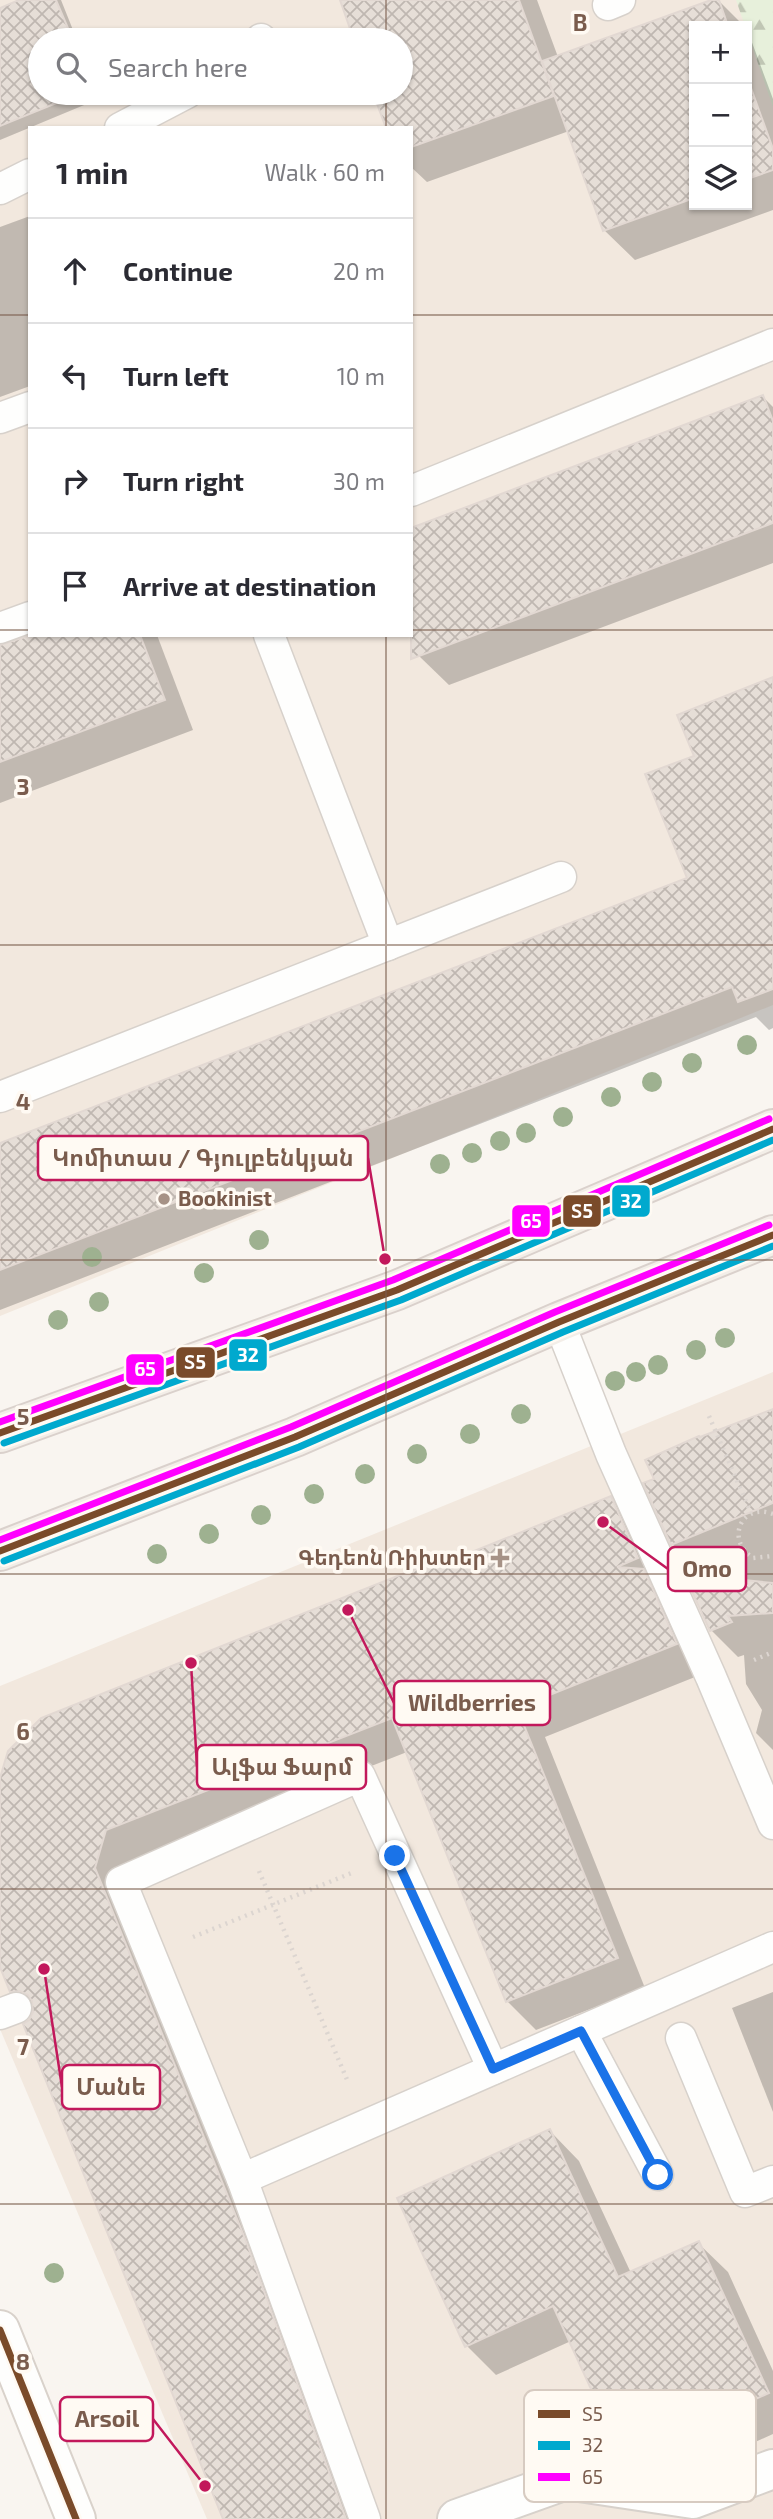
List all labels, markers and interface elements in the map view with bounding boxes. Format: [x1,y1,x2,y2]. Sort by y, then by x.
text: B [573,8,587,36]
map controls [689,21,752,210]
button: + [689,21,752,84]
search box [28,28,413,105]
icon: search [52,48,90,86]
text: Search here [108,51,248,82]
button: − [689,84,752,147]
button: layers [689,147,752,210]
text: 1 min [56,154,128,190]
text: Walk · 60 m [265,158,385,186]
icon: ahead [56,252,94,290]
text: Continue [123,255,233,286]
text: 20 m [333,257,385,285]
icon: left [56,357,94,395]
text: Turn left [123,360,229,391]
text: 10 m [337,362,385,390]
icon: right [56,462,94,500]
text: Turn right [123,465,244,496]
text: 30 m [333,467,385,495]
icon: arrive [56,567,94,605]
text: Arrive at destination [123,570,376,601]
text: 3 [16,772,30,800]
text: 4 [16,1087,30,1115]
callout: Կոմիտաս / Գյուլբենկյան [38,1136,368,1180]
text: Կոմիտաս / Գյուլբենկյան [52,1143,354,1172]
line badge: 32 [611,1184,651,1218]
place label: Bookinist [178,1185,272,1210]
text: 32 [620,1189,642,1212]
marker: Bookinist [156,1191,172,1207]
line badge: Տ5 [562,1194,602,1228]
text: Տ5 [571,1199,593,1222]
line badge: 65 [511,1204,551,1238]
text: 65 [520,1209,542,1232]
line badge: 32 [228,1338,268,1372]
text: 32 [237,1343,259,1366]
line badge: Տ5 [175,1346,216,1379]
text: Տ5 [184,1350,206,1373]
line badge: 65 [125,1353,165,1386]
text: 65 [134,1357,156,1380]
text: 5 [17,1402,29,1430]
place label: Գեդեոն Ռիխտեր [298,1544,486,1570]
callout: Omo [668,1547,746,1591]
marker: Գեդեոն Ռիխտեր [492,1550,508,1566]
text: Omo [682,1554,732,1582]
callout: Wildberries [394,1681,550,1725]
text: Wildberries [408,1688,536,1716]
text: 6 [16,1717,30,1745]
callout: Ալֆա Ֆարմ [197,1745,366,1789]
text: Ալֆա Ֆարմ [211,1752,354,1781]
route end [379,1840,410,1871]
text: 7 [17,2032,29,2060]
callout: Մանե [62,2065,160,2109]
text: Մանե [76,2072,146,2100]
route start [642,2159,673,2190]
text: 8 [16,2347,30,2375]
legend [524,2390,756,2502]
callout: Arsoil [60,2397,153,2441]
text: Տ5 [582,2402,603,2425]
text: Arsoil [75,2404,140,2432]
text: 32 [582,2433,603,2456]
text: 65 [582,2465,603,2488]

